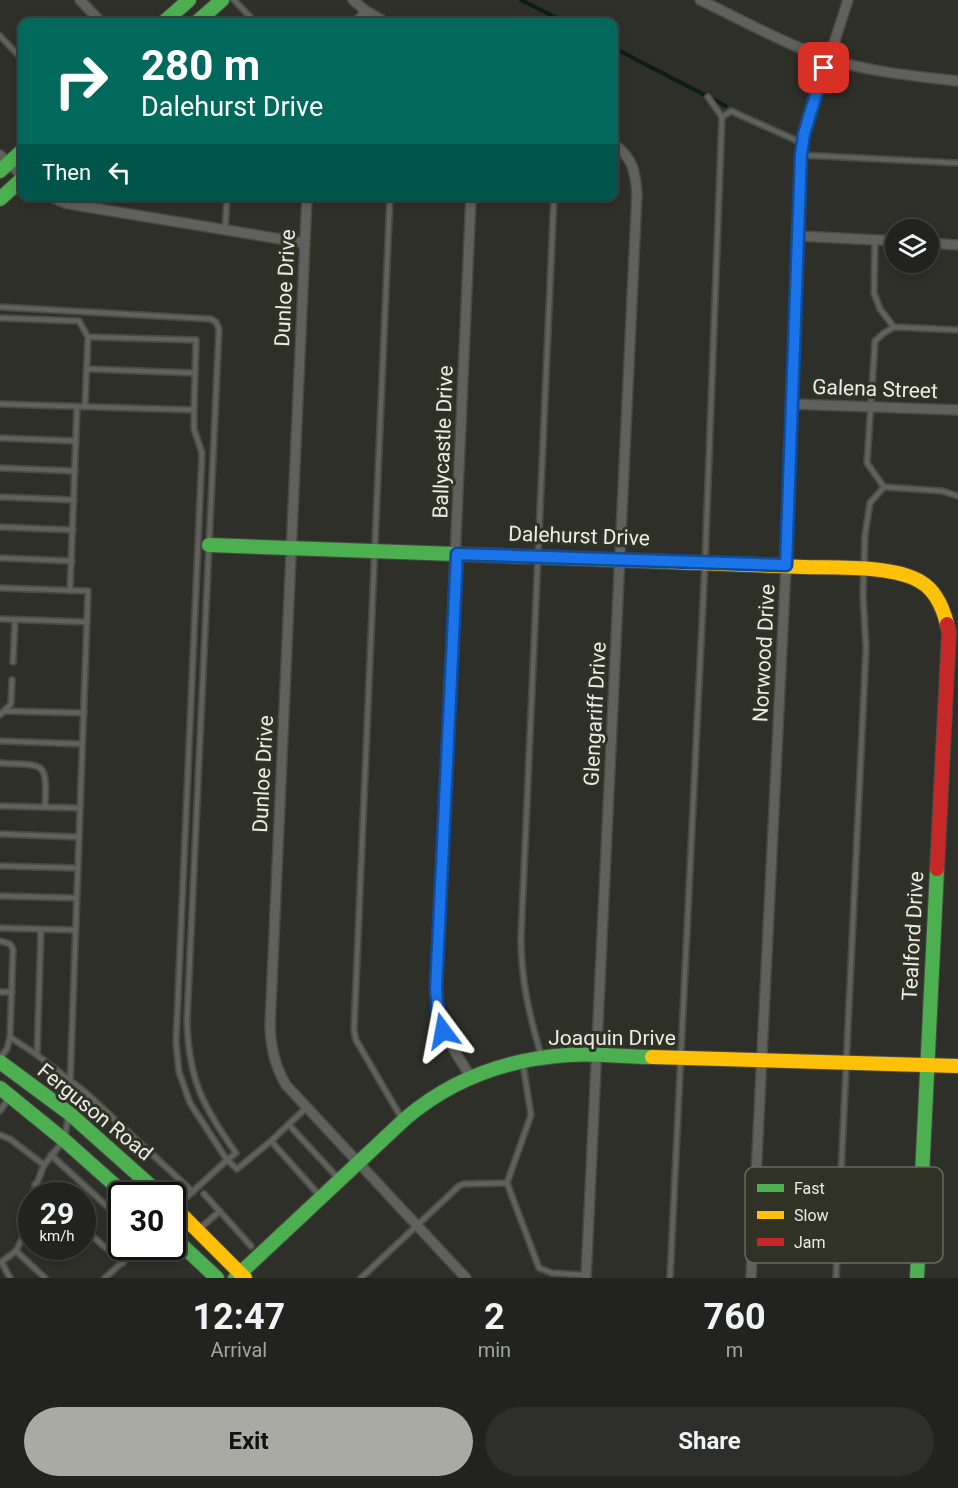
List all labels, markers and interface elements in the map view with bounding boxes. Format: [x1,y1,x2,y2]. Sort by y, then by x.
text: 280 m [141,41,260,90]
icon: right [42,42,120,120]
pin [798,42,849,93]
icon: arrive [807,51,840,84]
text: Dalehurst Drive [141,91,323,123]
icon: left [103,156,136,189]
text: Then [42,160,91,185]
map controls [885,219,939,273]
button: layers [885,219,939,273]
street label: Dunloe Drive [270,229,300,347]
street label: Ballycastle Drive [428,365,458,519]
street label: Galena Street [812,375,938,403]
street label: Dalehurst Drive [508,522,650,550]
street label: Norwood Drive [748,583,780,723]
street label: Glengariff Drive [579,641,611,787]
street label: Dunloe Drive [248,715,278,833]
street label: Tealford Drive [898,871,928,1001]
position arrow [411,999,475,1063]
street label: Joaquin Drive [548,1026,676,1050]
street label: Ferguson Road [33,1058,157,1166]
legend [745,1167,943,1263]
text: Fast [794,1179,825,1198]
speed limit sign: 30 [108,1182,186,1260]
text: 29 [40,1196,74,1231]
text: Slow [794,1206,829,1225]
text: km/h [39,1227,75,1245]
text: Jam [794,1233,826,1252]
text: 12:47 [192,1296,285,1338]
text: 2 [484,1296,505,1338]
text: 760 [704,1296,766,1338]
text: Arrival [210,1338,267,1362]
text: min [478,1338,511,1362]
text: m [726,1338,743,1362]
button: Exit [24,1407,473,1476]
button: Share [485,1407,934,1476]

